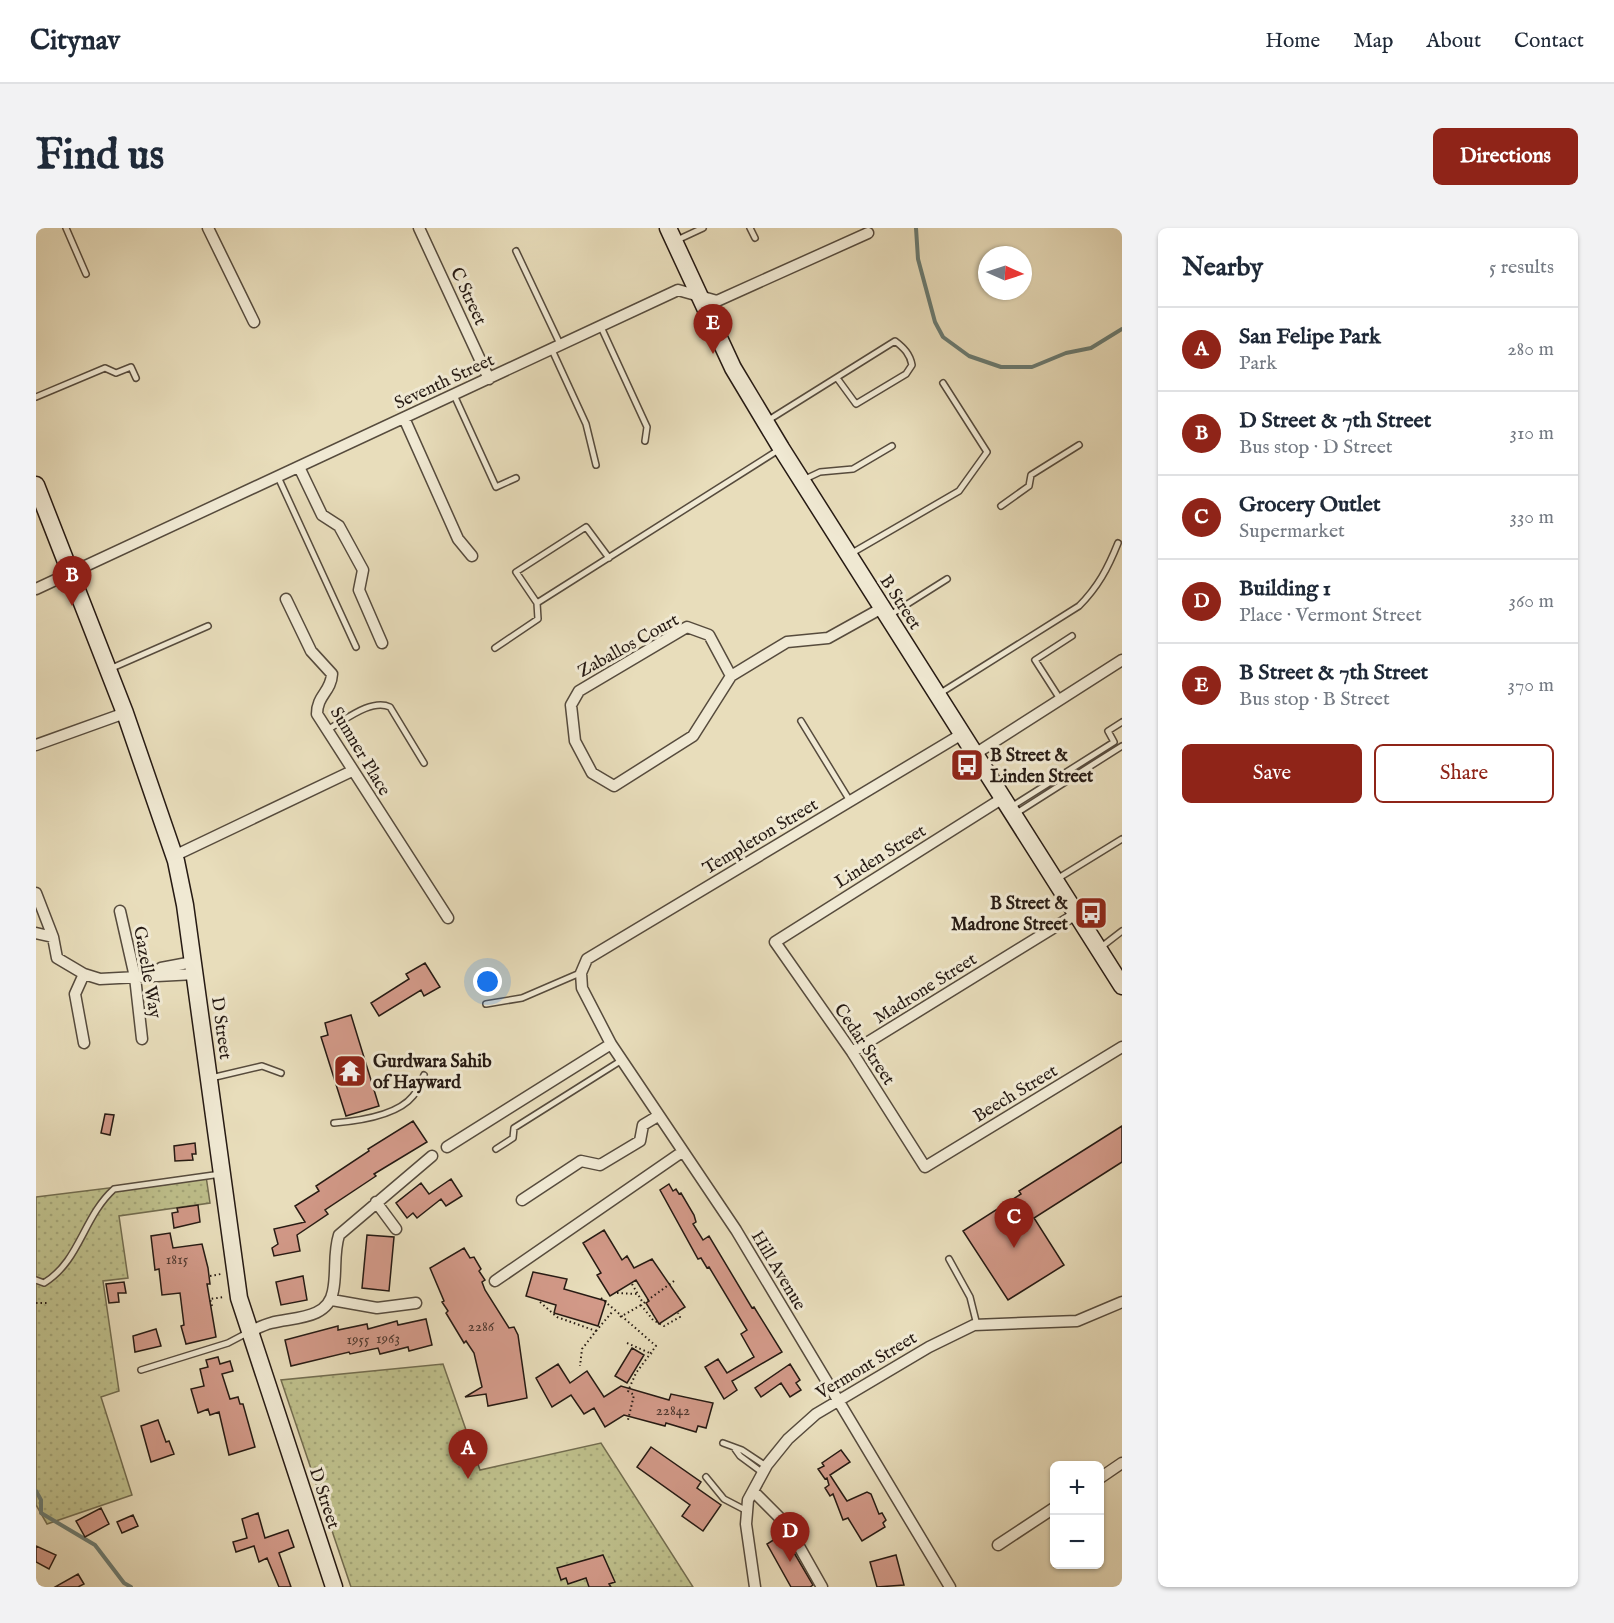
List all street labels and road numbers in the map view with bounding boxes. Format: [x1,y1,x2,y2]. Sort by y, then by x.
street label: C Street [444,264,491,329]
street label: Seventh Street [391,349,498,416]
street label: B Street [874,571,926,634]
street label: Zaballos Court [574,609,683,684]
street label: Sumner Place [324,703,395,801]
street label: Templeton Street [699,794,823,881]
street label: Linden Street [831,820,931,894]
street label: Gazelle Way [127,924,166,1020]
street label: Madrone Street [870,949,982,1030]
street label: D Street [205,995,236,1061]
street label: Cedar Street [828,1000,900,1090]
street label: Beech Street [969,1060,1062,1128]
street label: Hill Avenue [745,1227,811,1315]
street label: Vermont Street [811,1327,921,1406]
street label: D Street [303,1465,344,1532]

